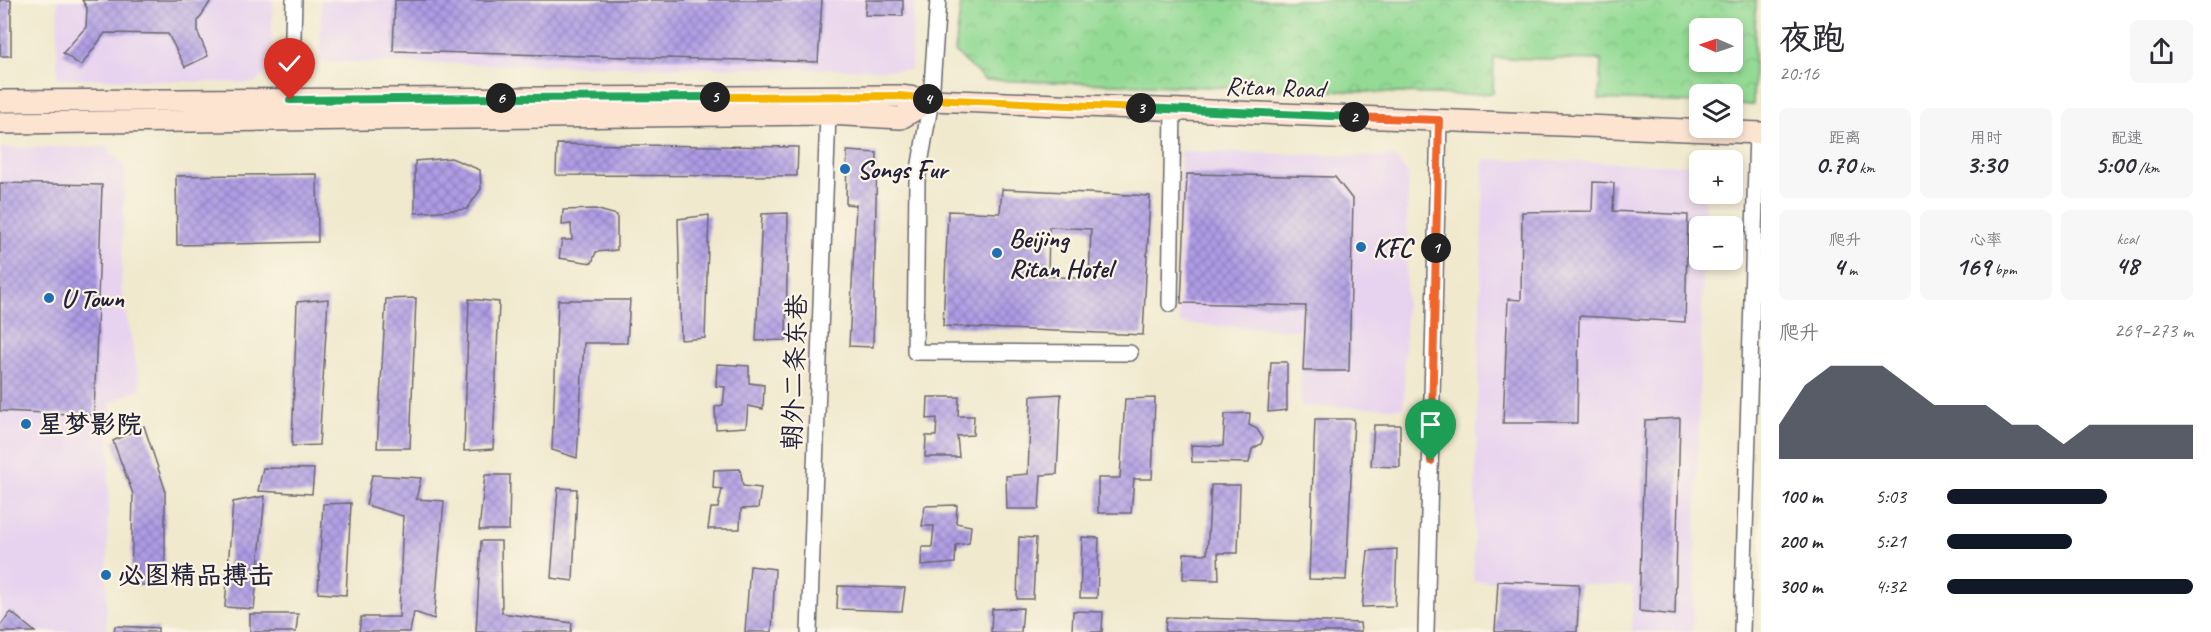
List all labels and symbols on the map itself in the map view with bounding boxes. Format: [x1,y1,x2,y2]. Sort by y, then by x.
north arrow [1689,18,1743,72]
pin [264,38,315,100]
street label: Ritan Road [1225,69,1329,106]
pin: 5 [700,82,730,112]
pin: 6 [486,83,516,113]
pin: 4 [913,84,943,114]
pin: 3 [1126,93,1156,123]
pin: 2 [1339,102,1369,132]
place label: Songs Fur [857,153,950,186]
marker: Songs Fur [838,162,852,176]
place label: Beijing Ritan Hotel [1009,222,1118,285]
place label: KFC [1373,231,1415,264]
pin: 1 [1421,233,1451,263]
marker: KFC [1354,240,1368,254]
marker: Beijing Ritan Hotel [990,246,1004,260]
place label: U Town [61,282,125,315]
marker: U Town [42,291,56,305]
street label: 朝外二条东巷 [775,293,814,451]
pin [1405,399,1456,461]
place label: 星梦影院 [38,408,142,441]
marker: 星梦影院 [19,417,33,431]
place label: 必图精品搏击 [118,559,274,592]
marker: 必图精品搏击 [99,568,113,582]

